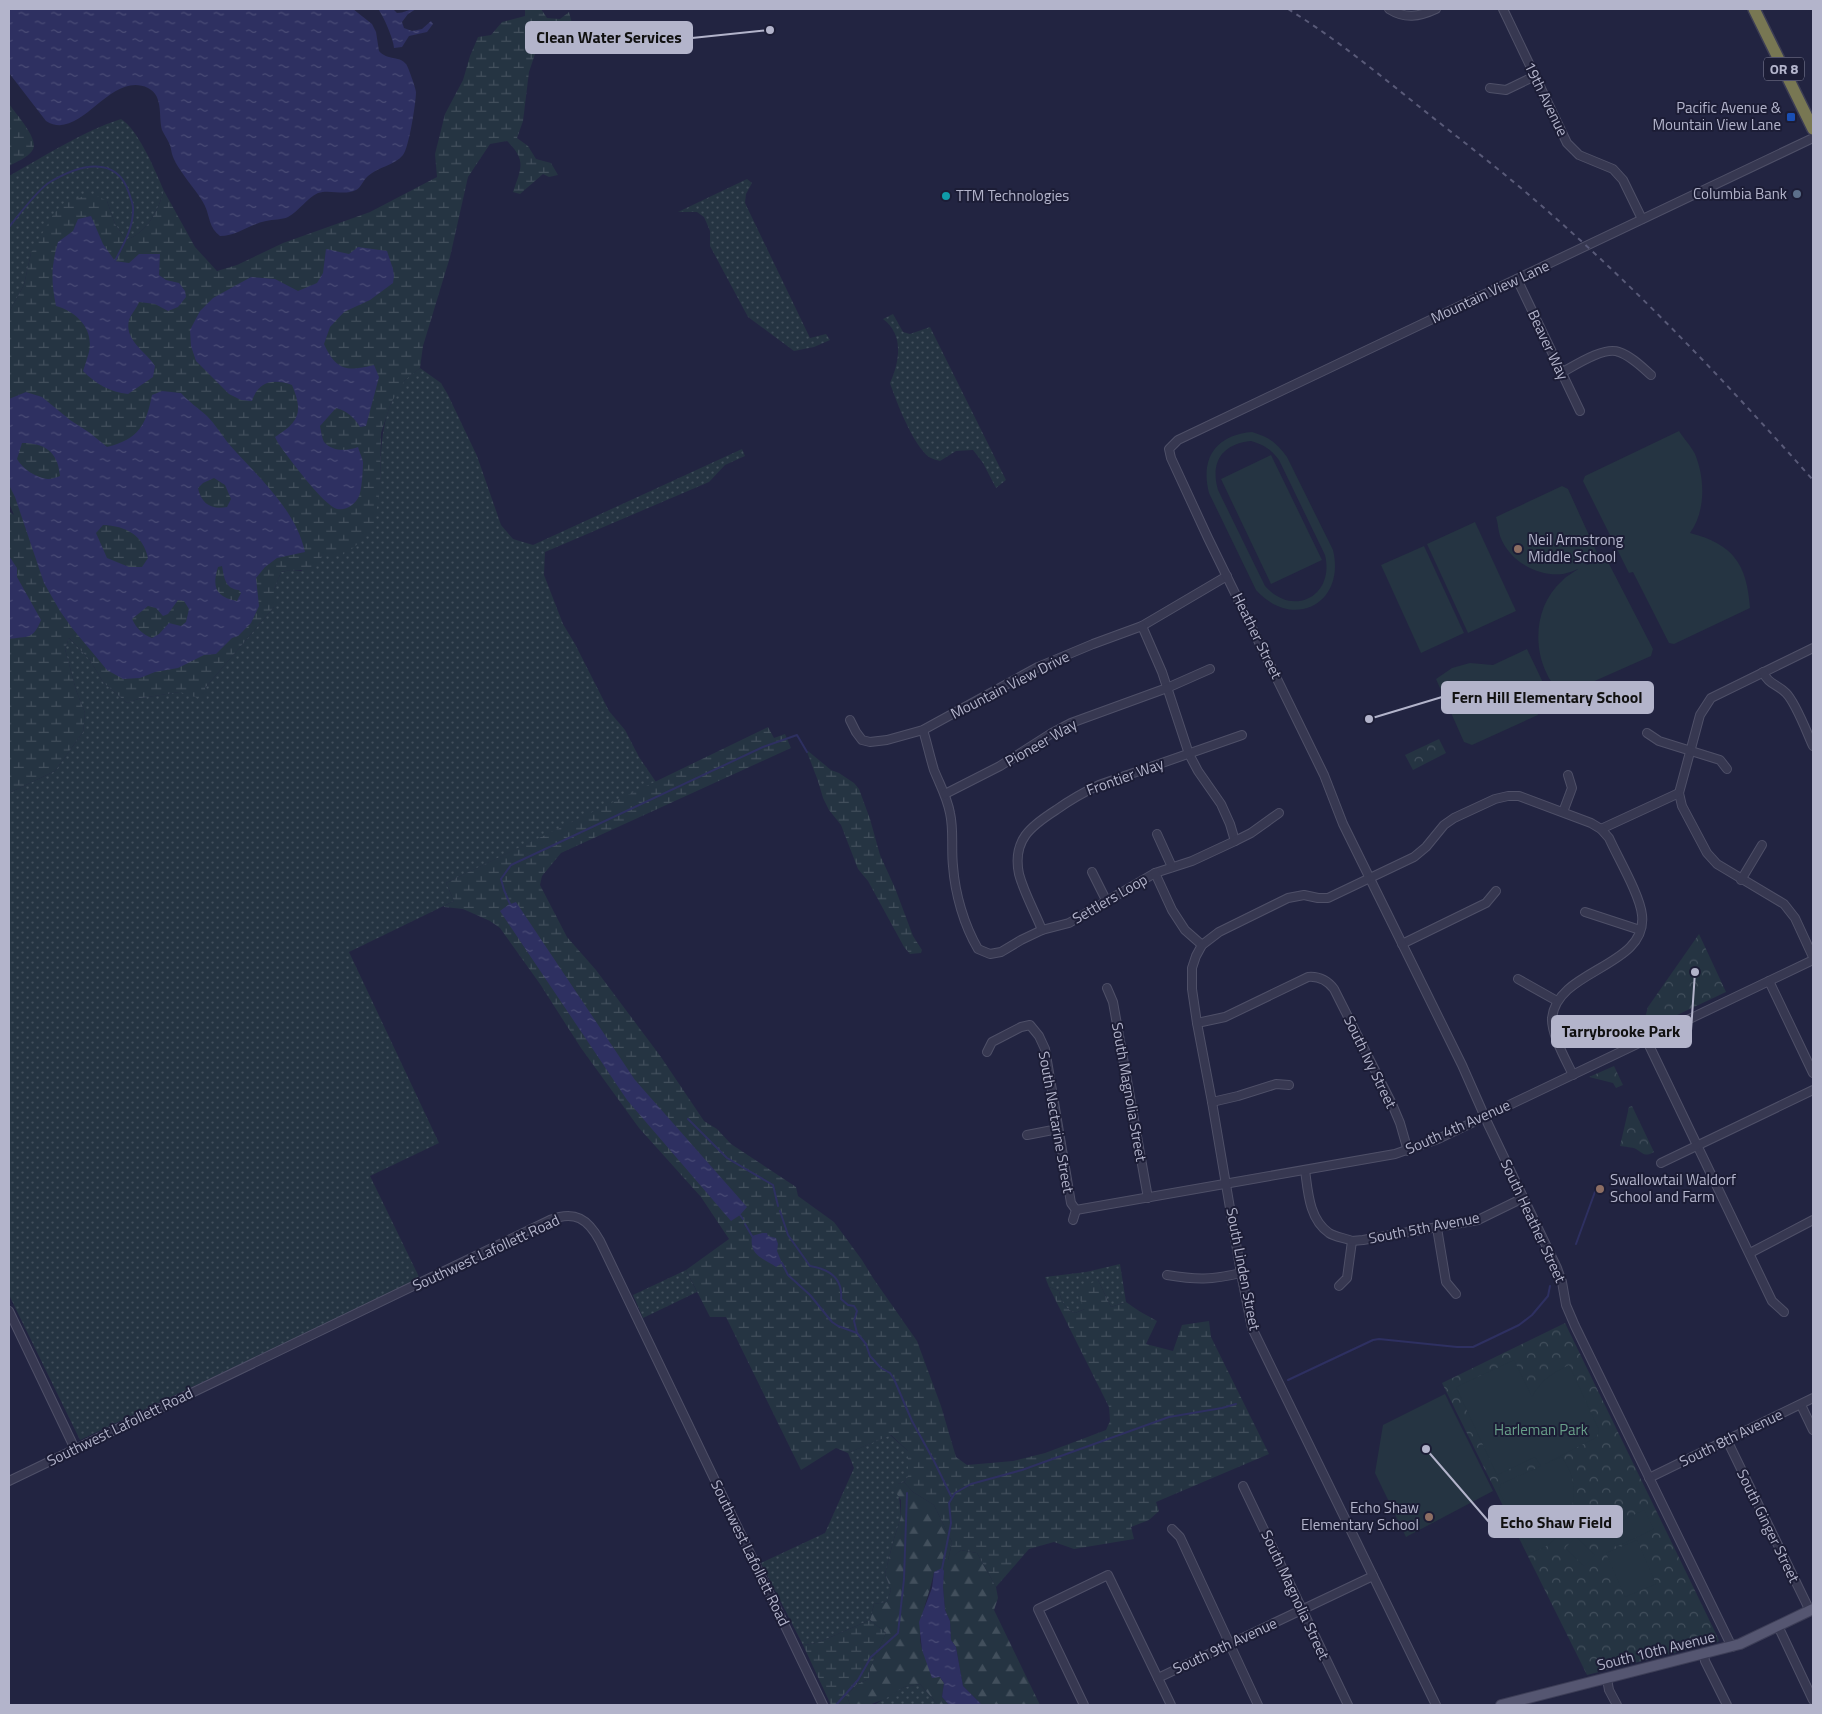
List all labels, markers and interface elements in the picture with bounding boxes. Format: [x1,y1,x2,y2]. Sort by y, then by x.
callout: Clean Water Services [526,22,692,53]
text: Clean Water Services [536,25,682,49]
street label: 19th Avenue [1519,58,1574,140]
road number: OR 8 [1764,58,1804,80]
place label: Pacific Avenue & Mountain View Lane [1653,96,1782,136]
marker: Pacific Avenue & Mountain View Lane [1785,111,1797,123]
place label: Columbia Bank [1693,182,1787,205]
place label: TTM Technologies [956,184,1069,207]
marker: Columbia Bank [1791,188,1803,200]
marker: TTM Technologies [940,190,952,202]
street label: Mountain View Lane [1427,254,1553,329]
street label: Beaver Way [1522,306,1575,384]
place label: Neil Armstrong Middle School [1528,528,1624,568]
marker: Neil Armstrong Middle School [1512,543,1524,555]
street label: Heather Street [1227,589,1289,683]
street label: Mountain View Drive [946,645,1073,725]
callout: Fern Hill Elementary School [1442,682,1653,713]
text: Fern Hill Elementary School [1451,685,1643,709]
street label: Pioneer Way [1001,713,1081,772]
street label: Frontier Way [1083,752,1167,801]
street label: Settlers Loop [1068,868,1152,929]
street label: South Ivy Street [1338,1011,1403,1113]
callout: Tarrybrooke Park [1552,1016,1691,1047]
text: Tarrybrooke Park [1562,1019,1681,1043]
street label: South Magnolia Street [1106,1021,1153,1164]
street label: South Nectarine Street [1033,1049,1080,1195]
street label: South 4th Avenue [1402,1093,1514,1160]
street label: South Heather Street [1495,1155,1572,1287]
place label: Swallowtail Waldorf School and Farm [1610,1168,1736,1208]
marker: Swallowtail Waldorf School and Farm [1594,1183,1606,1195]
street label: South 5th Avenue [1366,1205,1481,1250]
street label: South Linden Street [1220,1206,1267,1333]
street label: Southwest Lafollett Road [408,1208,563,1297]
street label: Southwest Lafollett Road [43,1381,197,1472]
street label: South 8th Avenue [1675,1403,1786,1473]
park label: Harleman Park [1494,1418,1588,1441]
street label: South Ginger Street [1731,1465,1806,1587]
street label: Southwest Lafollett Road [705,1476,796,1630]
place label: Echo Shaw Elementary School [1301,1496,1419,1536]
callout: Echo Shaw Field [1489,1506,1622,1537]
text: Echo Shaw Field [1500,1510,1612,1534]
marker: Echo Shaw Elementary School [1423,1511,1435,1523]
street label: South Magnolia Street [1255,1526,1336,1664]
street label: South 9th Avenue [1169,1611,1281,1680]
street label: South 10th Avenue [1594,1625,1717,1676]

